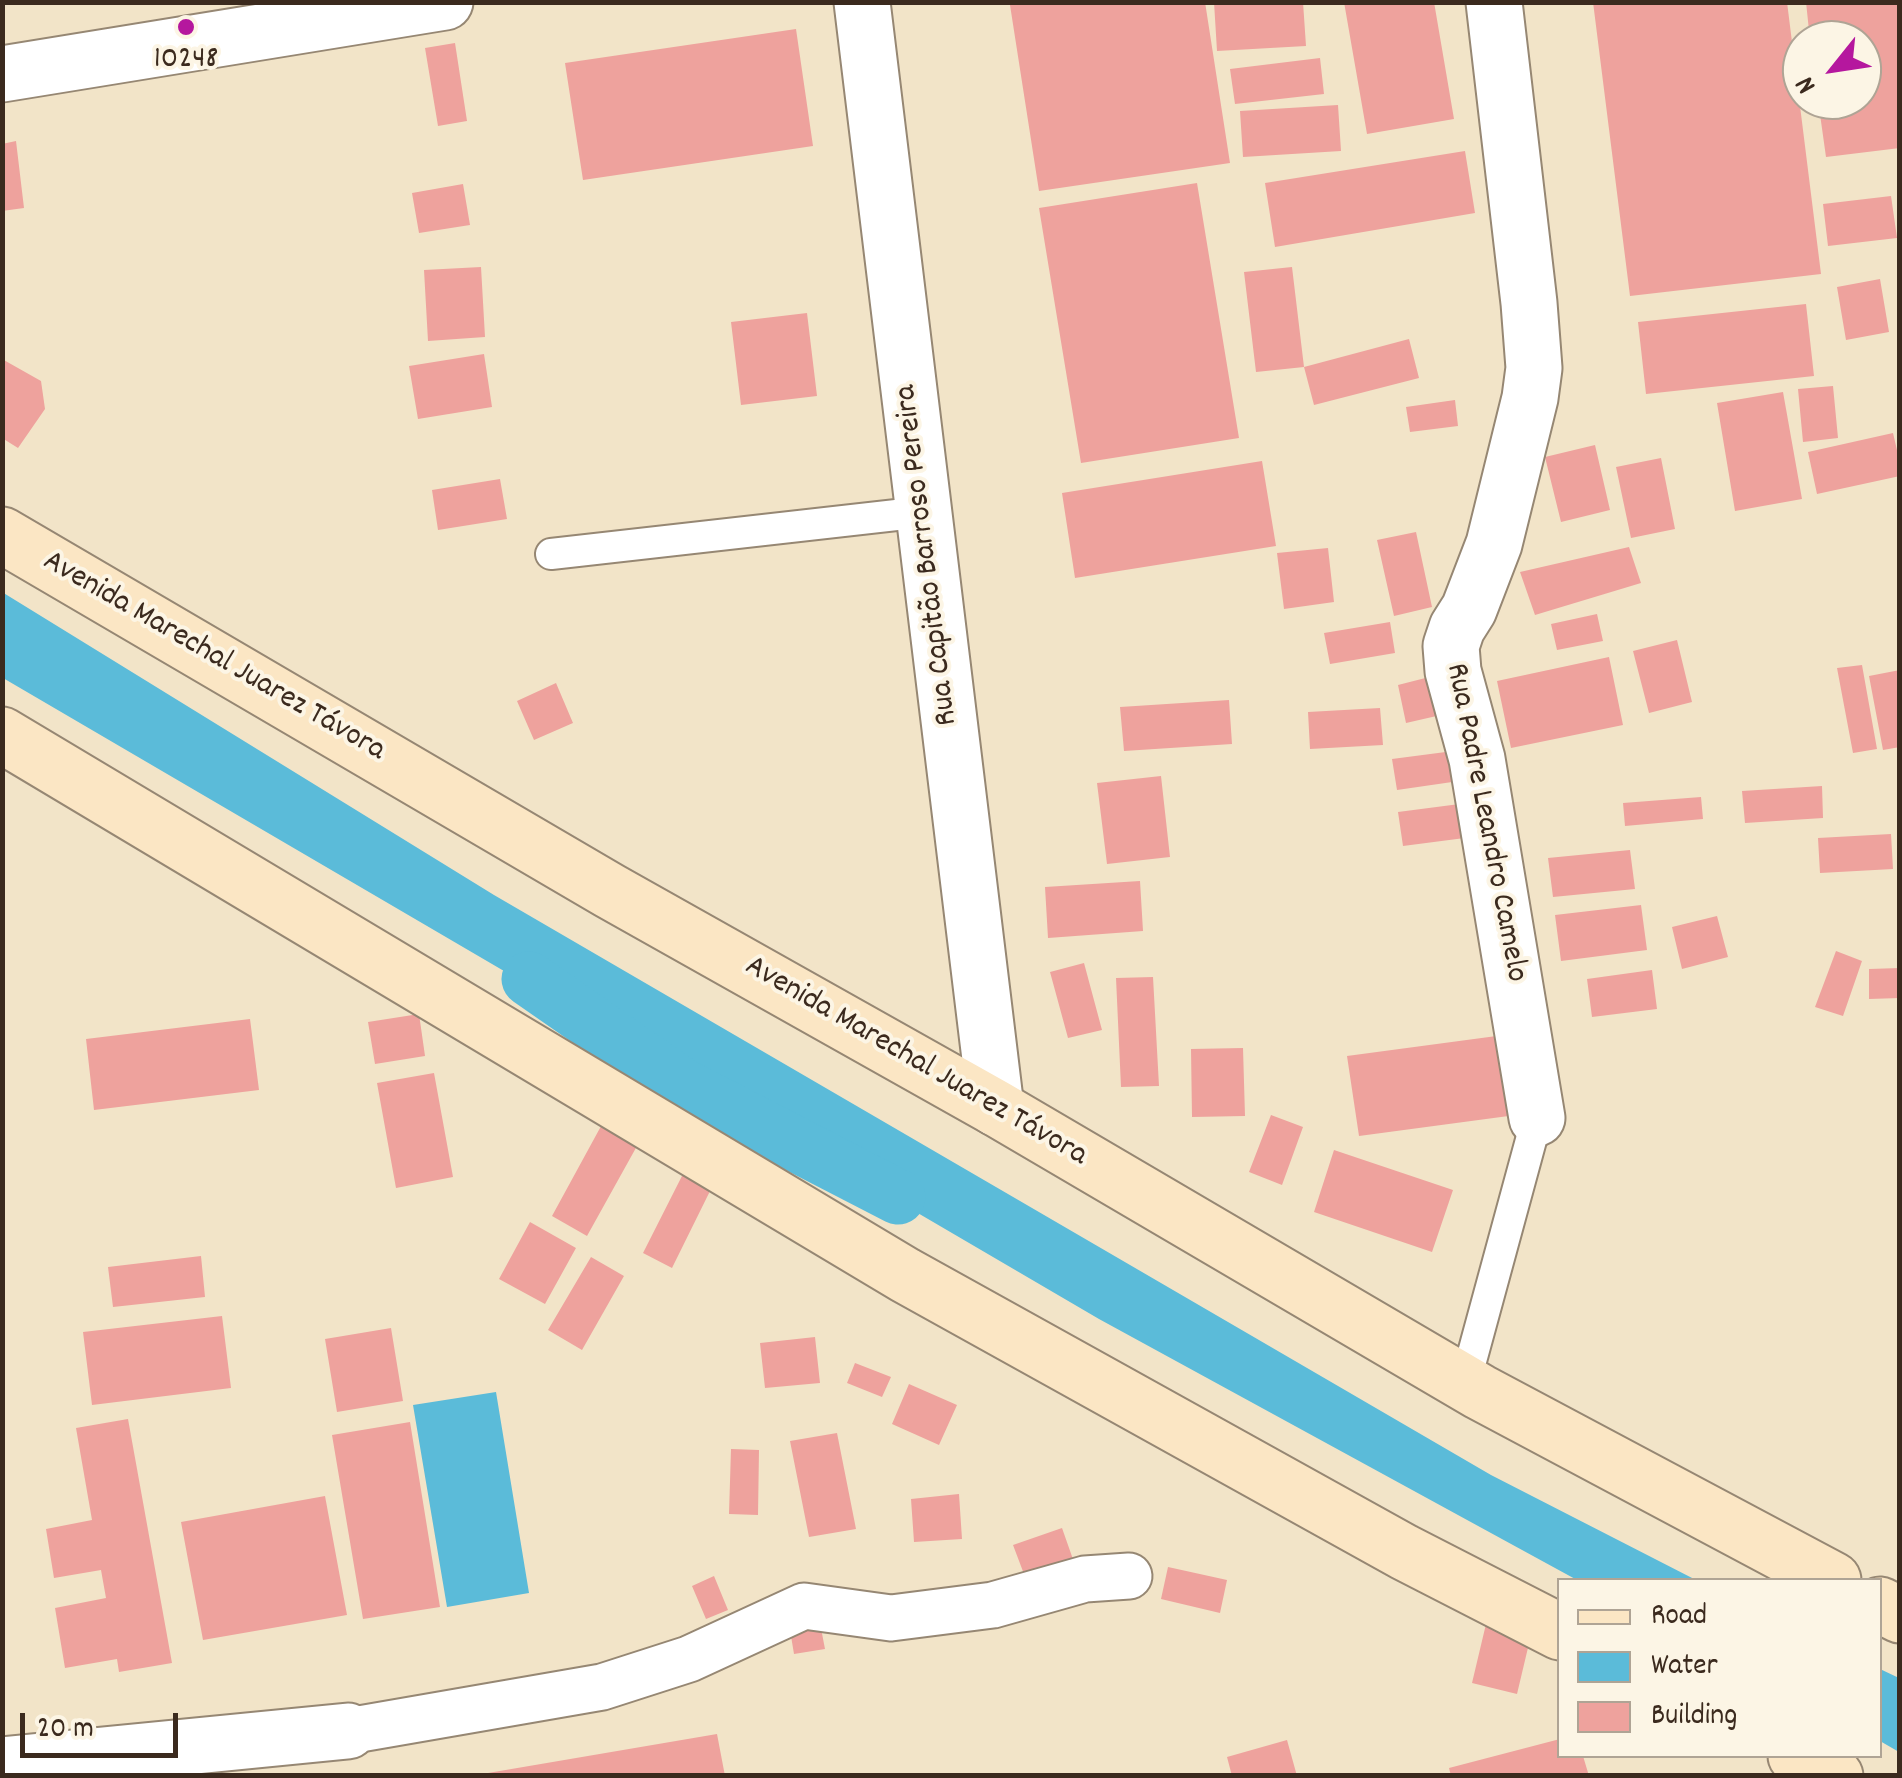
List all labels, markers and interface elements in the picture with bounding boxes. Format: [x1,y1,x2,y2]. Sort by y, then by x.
marker: 10248 [175,16,197,38]
north arrow [1782,20,1882,120]
place label: 10248 [154,43,218,81]
text: N [1787,68,1829,100]
street label: Rua Capitão Barroso Pereira [889,382,969,728]
street label: Avenida Marechal Juarez Távora [35,544,391,772]
street label: Rua Padre Leandro Camelo [1434,660,1534,986]
street label: Avenida Marechal Juarez Távora [737,949,1093,1177]
legend [1557,1578,1882,1758]
text: Road [1651,1596,1707,1639]
text: Water [1651,1646,1718,1689]
scale bar [25,1693,182,1755]
text: Building [1651,1696,1737,1739]
text: 20 m [37,1709,94,1752]

